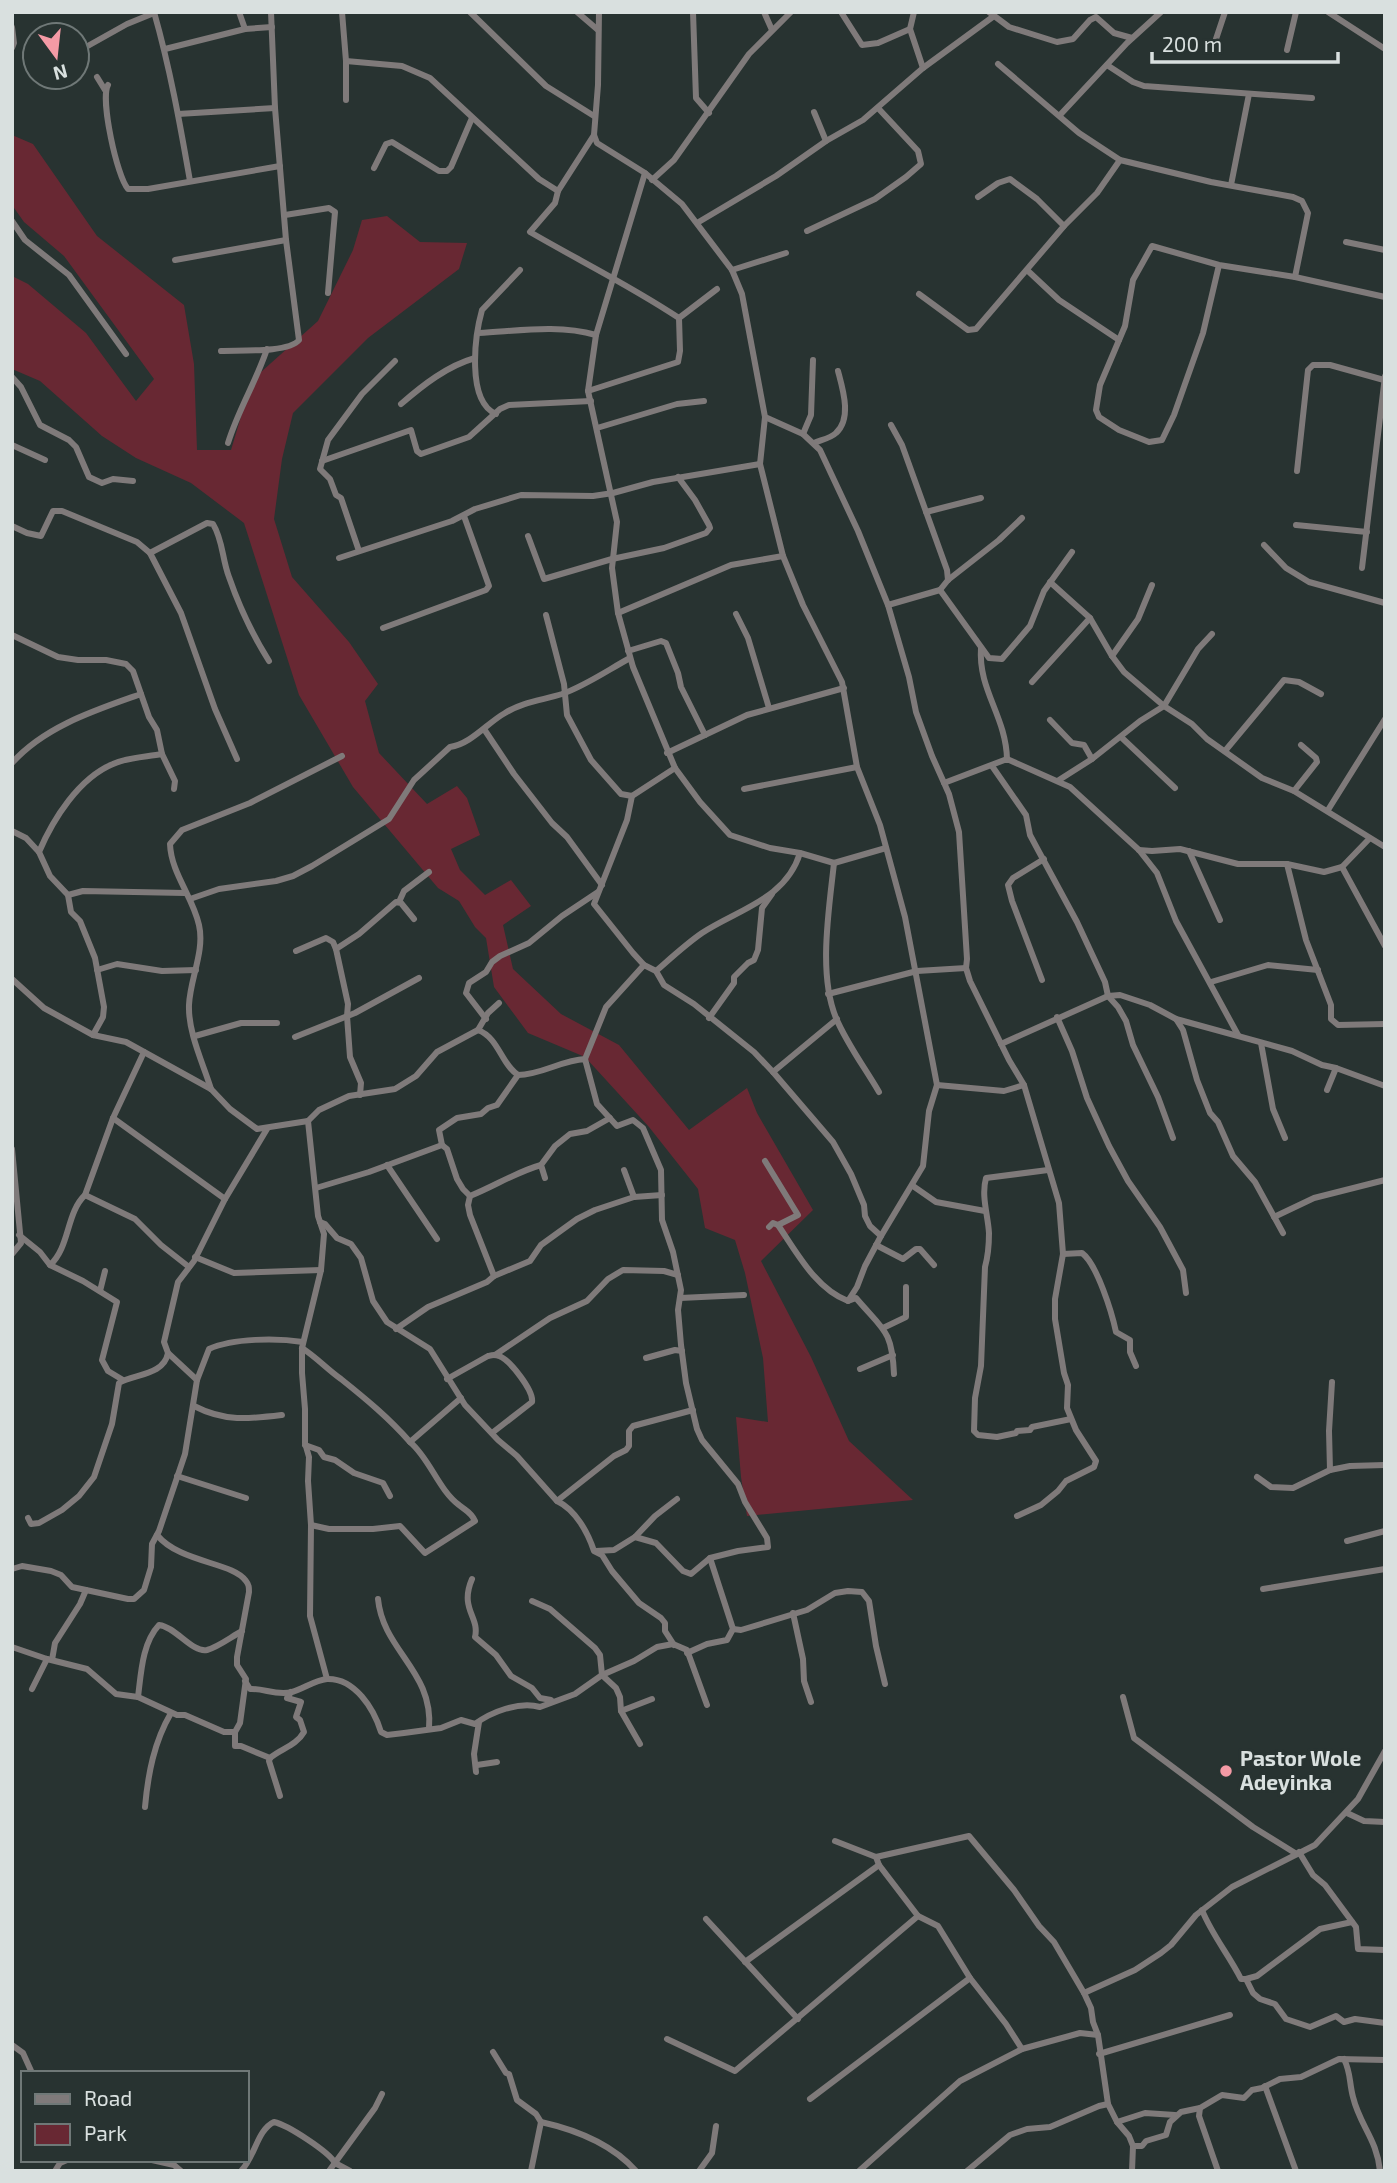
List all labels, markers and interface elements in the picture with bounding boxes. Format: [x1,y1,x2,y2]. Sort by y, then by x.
north arrow [21,21,91,91]
scale bar [1152,21,1338,65]
text: 200 m [1162,31,1222,56]
text: N [51,60,70,86]
place label: Pastor Wole Adeyinka [1240,1745,1361,1795]
marker: Pastor Wole Adeyinka [1218,1763,1234,1779]
legend [21,2071,248,2162]
text: Road [84,2085,132,2110]
text: Park [84,2120,127,2145]

